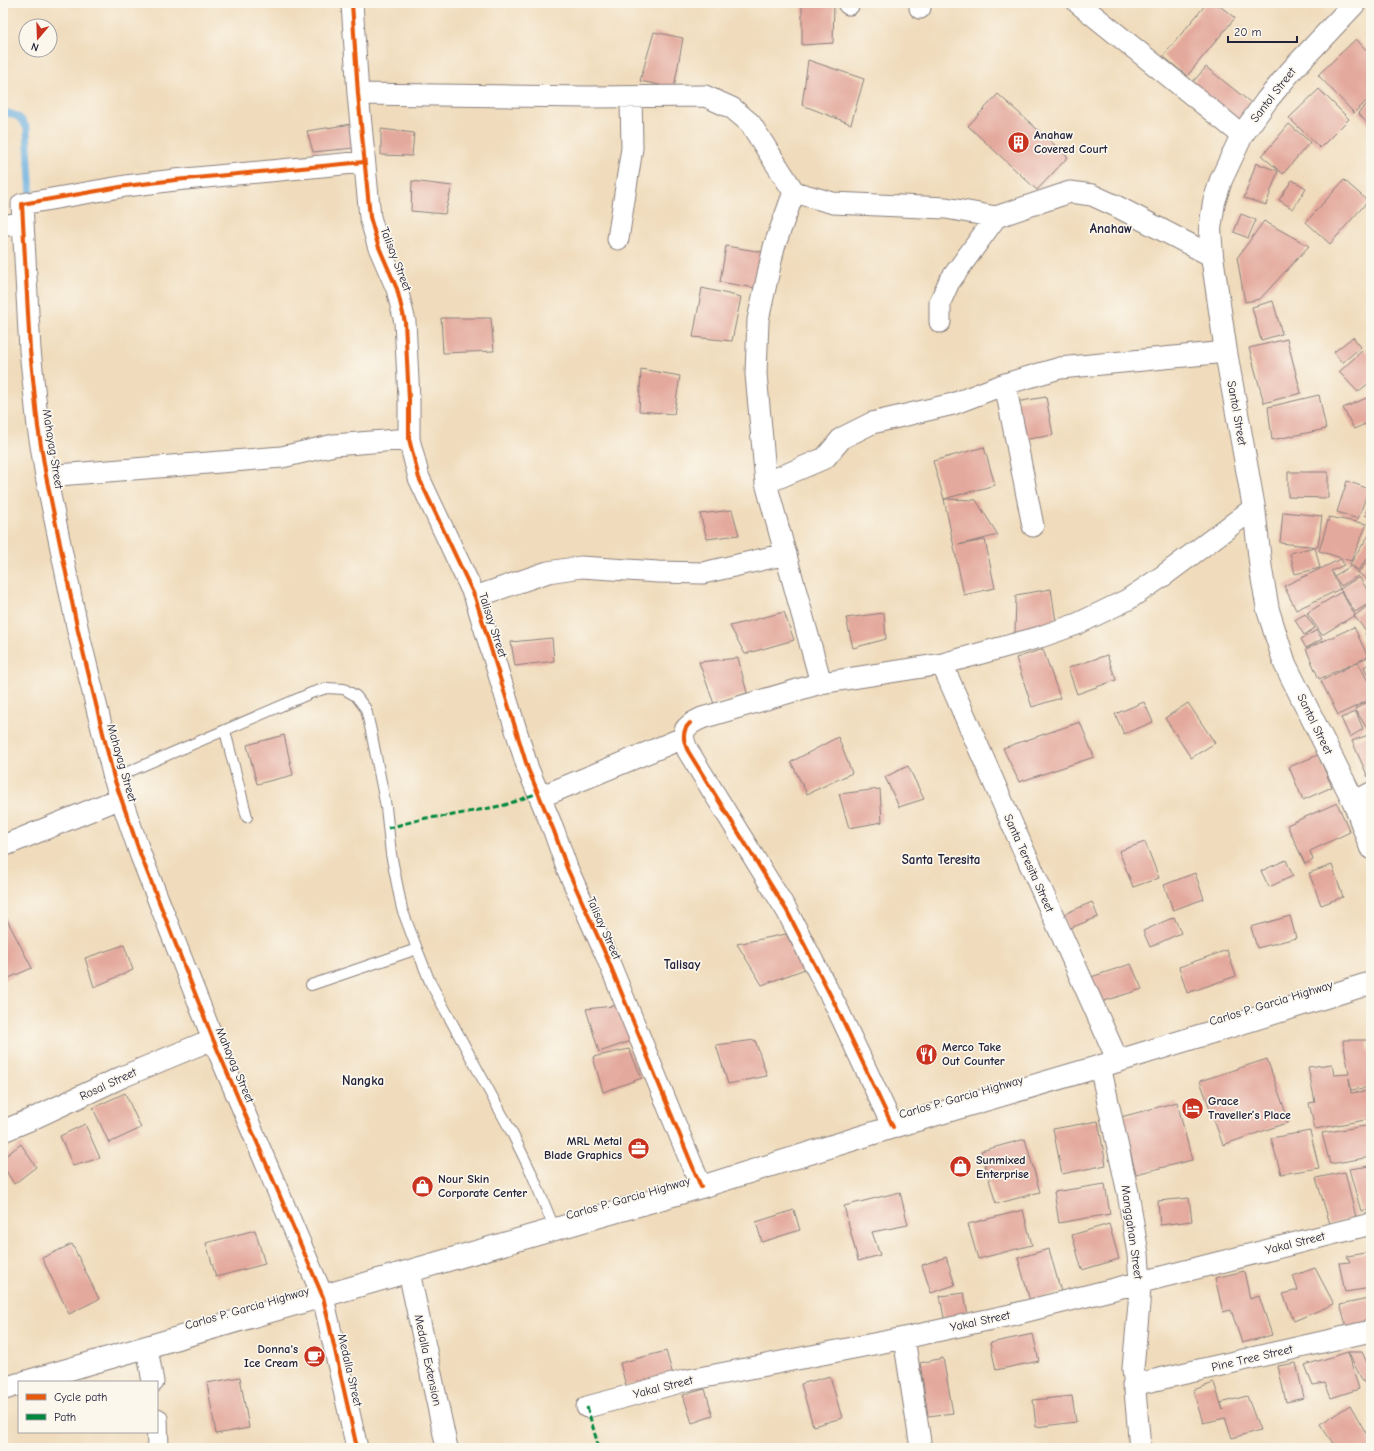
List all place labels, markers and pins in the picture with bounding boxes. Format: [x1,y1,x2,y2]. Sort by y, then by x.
place label: Anahaw Covered Court [1034,128,1109,156]
building icon: Anahaw Covered Court [1005,129,1031,155]
place label: Merco Take Out Counter [942,1040,1005,1068]
restaurant icon: Merco Take Out Counter [913,1041,939,1067]
place label: Grace Traveller’s Place [1208,1094,1291,1122]
hotel icon: Grace Traveller’s Place [1179,1095,1205,1121]
place label: MRL Metal Blade Graphics [544,1134,622,1162]
office icon: MRL Metal Blade Graphics [625,1135,651,1161]
place label: Sunmixed Enterprise [976,1153,1029,1181]
shop icon: Sunmixed Enterprise [947,1154,973,1180]
place label: Nour Skin Corporate Center [438,1172,527,1200]
shop icon: Nour Skin Corporate Center [410,1173,436,1199]
place label: Donna's Ice Cream [244,1342,298,1370]
cafe icon: Donna's Ice Cream [301,1343,327,1369]

